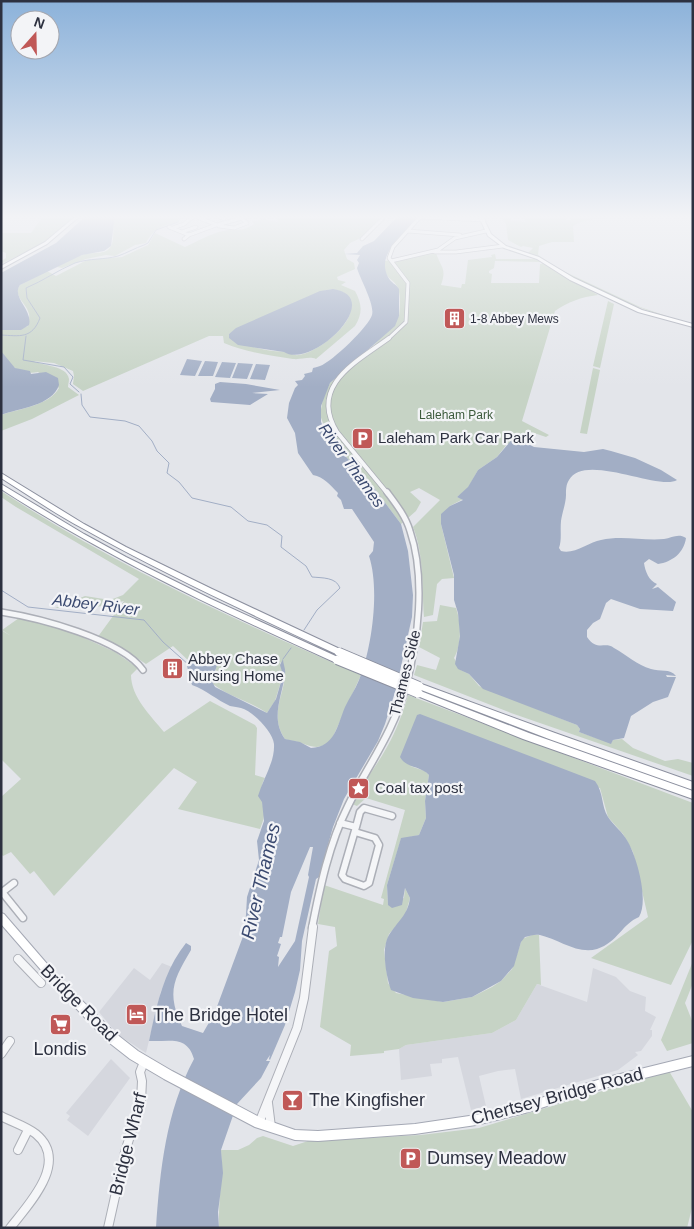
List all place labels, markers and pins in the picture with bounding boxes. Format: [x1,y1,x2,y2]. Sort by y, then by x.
building icon: 1-8 Abbey Mews [442,307,466,331]
place label: 1-8 Abbey Mews [470,312,559,326]
parking icon: Laleham Park Car Park [350,426,374,450]
place label: Laleham Park Car Park [378,429,534,446]
place label: Abbey Chase Nursing Home [188,650,284,684]
building icon: Abbey Chase Nursing Home [160,656,184,680]
place icon: Coal tax post [347,776,371,800]
place label: Coal tax post [375,779,463,796]
hotel icon: The Bridge Hotel [125,1003,149,1027]
place label: The Bridge Hotel [153,1005,288,1025]
supermarket icon: Londis [48,1012,72,1036]
place label: Londis [33,1039,87,1059]
bar icon: The Kingfisher [281,1088,305,1112]
place label: The Kingfisher [309,1090,425,1110]
parking icon: Dumsey Meadow [399,1146,423,1170]
place label: Dumsey Meadow [427,1148,567,1168]

